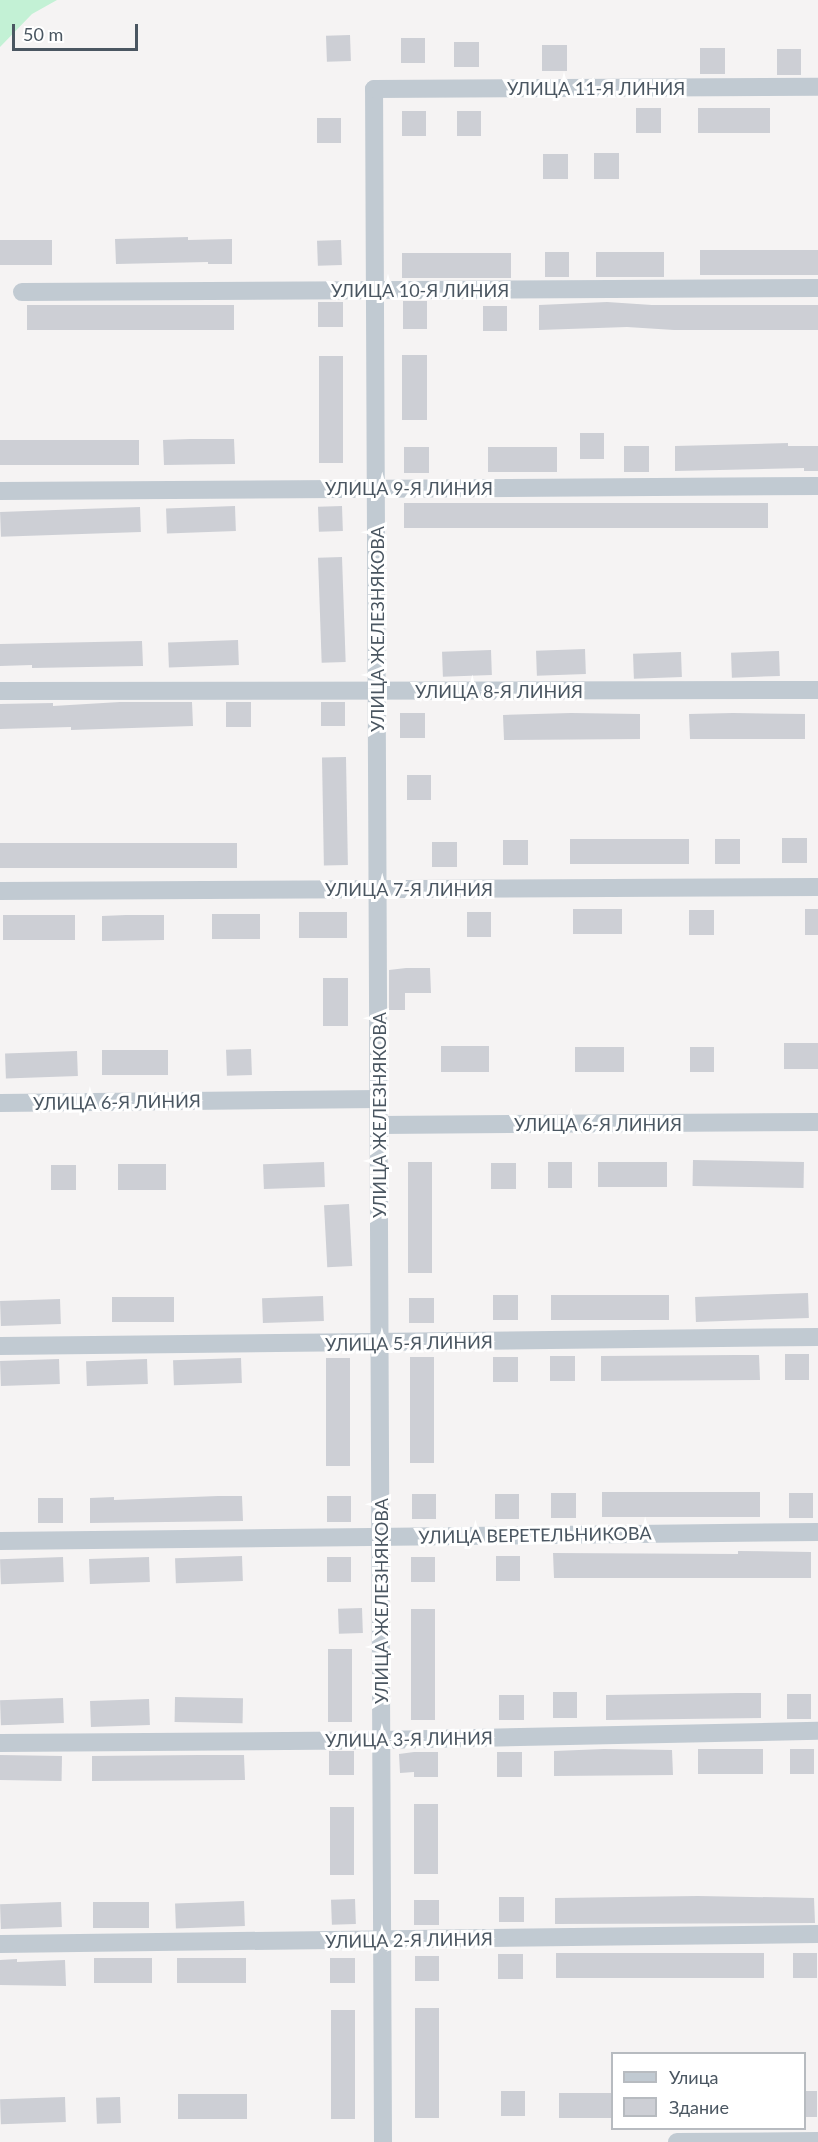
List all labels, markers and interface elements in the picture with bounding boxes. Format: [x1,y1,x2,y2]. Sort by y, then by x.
scale bar [15,12,141,50]
text: 50 m [23,23,63,45]
street label: УЛИЦА 11-Я ЛИНИЯ [507,77,685,99]
street label: УЛИЦА 10-Я ЛИНИЯ [331,279,509,301]
street label: УЛИЦА 9-Я ЛИНИЯ [325,477,493,499]
street label: УЛИЦА ЖЕЛЕЗНЯКОВА [366,526,388,732]
street label: УЛИЦА 8-Я ЛИНИЯ [415,680,583,702]
street label: УЛИЦА 7-Я ЛИНИЯ [325,878,493,900]
street label: УЛИЦА ЖЕЛЕЗНЯКОВА [368,1012,390,1218]
street label: УЛИЦА 6-Я ЛИНИЯ [33,1090,201,1114]
street label: УЛИЦА 6-Я ЛИНИЯ [514,1113,682,1135]
street label: УЛИЦА 5-Я ЛИНИЯ [325,1331,493,1355]
street label: УЛИЦА ЖЕЛЕЗНЯКОВА [370,1498,392,1704]
street label: УЛИЦА ВЕРЕТЕЛЬНИКОВА [418,1522,652,1548]
street label: УЛИЦА 3-Я ЛИНИЯ [325,1727,493,1751]
street label: УЛИЦА 2-Я ЛИНИЯ [325,1928,493,1952]
legend [611,2052,806,2130]
text: Улица [669,2066,719,2088]
text: Здание [669,2096,729,2118]

